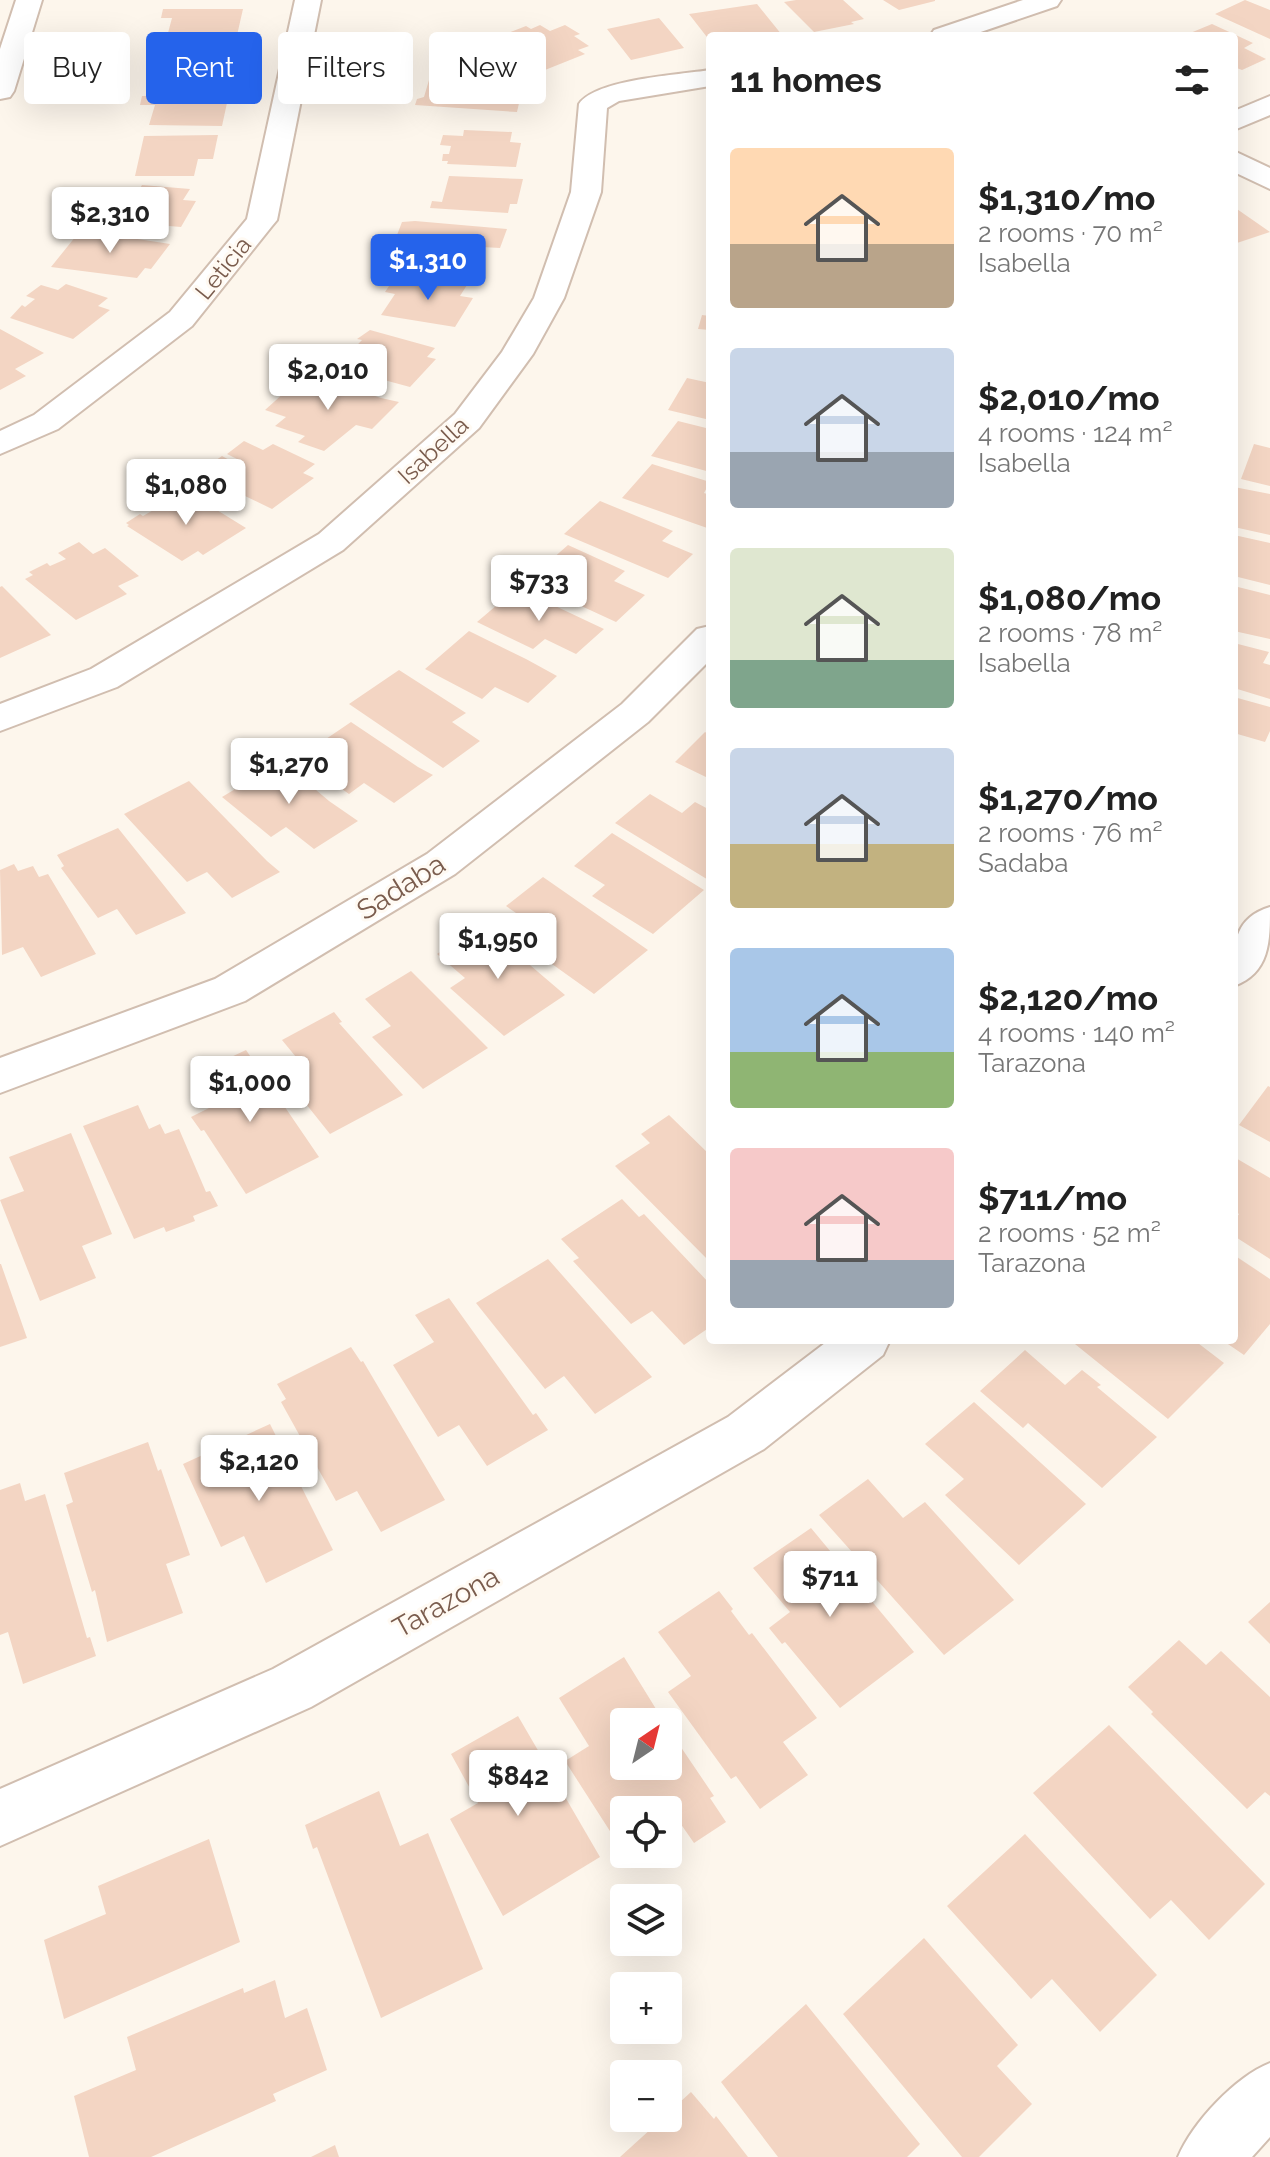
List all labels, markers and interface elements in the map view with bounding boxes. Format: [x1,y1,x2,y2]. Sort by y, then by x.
chip: Buy [24,32,130,104]
chip: Rent [146,32,262,104]
chip: Filters [278,32,413,104]
chip: New [429,32,546,104]
icon: filters [1170,58,1214,102]
text: 11 homes [730,60,882,100]
text: $1,310/mo [978,178,1155,218]
icon: home [794,180,890,276]
pin: $2,310 [45,187,175,255]
text: $2,310 [70,198,150,228]
text: 2 rooms · 70 m² [978,218,1163,248]
street label: Leticia [189,231,257,305]
pin: $1,310 [363,234,493,302]
text: $1,310 [389,245,467,275]
text: Isabella [978,248,1071,278]
pin: $2,010 [263,344,393,412]
text: $2,010 [287,355,369,385]
text: $2,010/mo [978,378,1160,418]
icon: home [794,380,890,476]
street label: Isabella [392,410,474,490]
text: 4 rooms · 124 m² [978,418,1173,448]
text: Isabella [978,448,1071,478]
pin: $1,080 [121,459,251,527]
text: $1,080 [145,470,228,500]
pin: $733 [492,555,586,623]
text: $733 [509,566,569,596]
text: $1,080/mo [978,578,1161,618]
icon: home [794,580,890,676]
text: 2 rooms · 78 m² [978,618,1162,648]
text: Isabella [978,648,1071,678]
pin: $1,270 [224,738,354,806]
text: $1,270 [249,749,329,779]
text: $1,270/mo [978,778,1158,818]
icon: home [794,780,890,876]
text: 2 rooms · 76 m² [978,818,1163,848]
street label: Sadaba [351,847,451,927]
text: Sadaba [978,848,1069,878]
pin: $1,950 [433,913,563,981]
text: $1,950 [457,924,539,954]
text: $2,120/mo [978,978,1158,1018]
icon: home [794,980,890,1076]
text: 4 rooms · 140 m² [978,1018,1175,1048]
text: Tarazona [978,1048,1086,1078]
pin: $1,000 [185,1056,315,1124]
text: $1,000 [208,1067,292,1097]
text: $711/mo [978,1178,1127,1218]
icon: home [794,1180,890,1276]
text: 2 rooms · 52 m² [978,1218,1161,1248]
text: Tarazona [978,1248,1086,1278]
pin: $2,120 [194,1435,324,1503]
text: $2,120 [219,1446,299,1476]
pin: $711 [783,1551,877,1619]
street label: Tarazona [387,1559,505,1645]
text: $711 [802,1562,858,1592]
north arrow [610,1708,682,1780]
map controls [610,1708,682,2132]
pin: $842 [471,1750,565,1818]
text: $842 [487,1761,549,1791]
button: locate [610,1796,682,1868]
button: layers [610,1884,682,1956]
button: + [610,1972,682,2044]
button: − [610,2060,682,2132]

